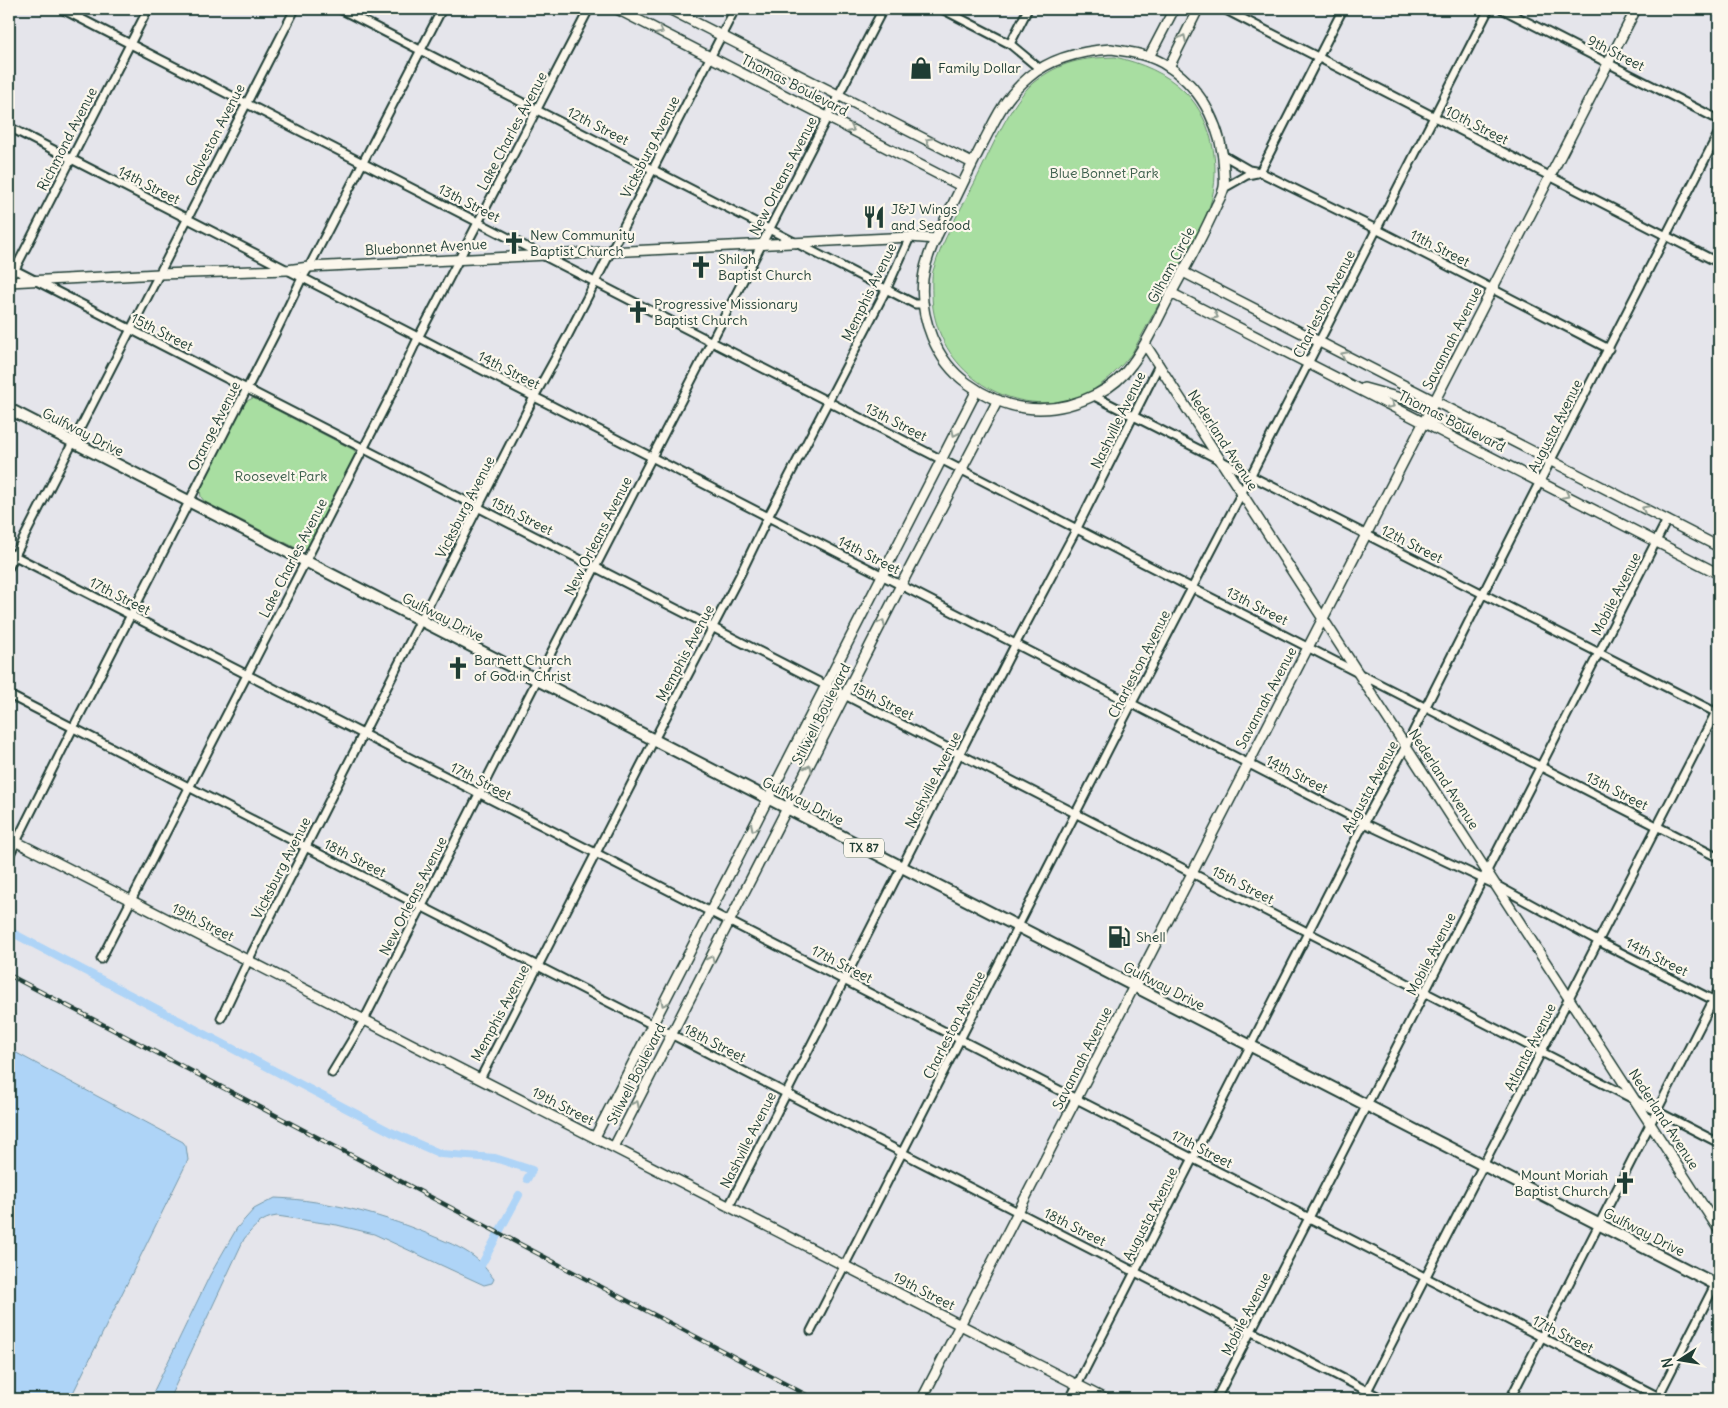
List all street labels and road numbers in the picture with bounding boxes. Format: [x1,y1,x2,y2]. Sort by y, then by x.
street label: 9th Street [1584,31,1648,75]
street label: Thomas Boulevard [738,50,852,120]
street label: Lake Charles Avenue [473,69,551,193]
street label: Galveston Avenue [181,81,249,189]
street label: Richmond Avenue [33,84,101,194]
street label: Vicksburg Avenue [617,93,683,201]
street label: 10th Street [1443,101,1512,149]
street label: 12th Street [564,103,632,149]
street label: New Orleans Avenue [745,113,821,239]
street label: 14th Street [115,162,183,208]
street label: 13th Street [435,180,503,226]
street label: Gilham Circle [1143,224,1199,306]
street label: 11th Street [1407,225,1473,271]
street label: Bluebonnet Avenue [364,235,488,259]
street label: Memphis Avenue [837,240,901,344]
street label: Charleston Avenue [1289,247,1359,361]
street label: Savannah Avenue [1418,284,1486,392]
street label: 15th Street [128,309,196,355]
street label: 14th Street [475,347,543,393]
street label: Nashville Avenue [1087,368,1149,472]
street label: Augusta Avenue [1524,376,1586,476]
street label: Orange Avenue [184,378,244,474]
street label: Nederland Avenue [1184,386,1262,494]
street label: Thomas Boulevard [1395,386,1509,456]
street label: 13th Street [862,399,930,445]
street label: Gulfway Drive [39,404,127,460]
street label: Vicksburg Avenue [432,453,498,561]
street label: New Orleans Avenue [560,473,636,599]
street label: 15th Street [488,493,556,539]
street label: Lake Charles Avenue [255,495,331,621]
street label: 12th Street [1378,521,1446,567]
street label: 14th Street [835,532,903,578]
street label: Mobile Avenue [1587,549,1645,639]
street label: 17th Street [87,573,154,619]
street label: 13th Street [1223,583,1291,629]
street label: Gulfway Drive [399,589,487,645]
street label: Memphis Avenue [652,602,718,704]
street label: Charleston Avenue [1104,607,1174,721]
street label: Savannah Avenue [1232,644,1300,752]
street label: Stilwell Boulevard [788,660,854,768]
street label: 15th Street [849,678,917,724]
street label: Nederland Avenue [1405,725,1483,833]
street label: Nashville Avenue [901,729,965,831]
street label: Augusta Avenue [1338,738,1402,836]
street label: 14th Street [1263,751,1331,797]
street label: 17th Street [448,758,515,804]
street label: 13th Street [1583,768,1651,814]
street label: Gulfway Drive [759,773,847,829]
street label: Vicksburg Avenue [248,814,314,922]
street label: New Orleans Avenue [375,833,451,959]
street label: 18th Street [321,835,389,881]
road number: TX 87 [844,838,884,858]
street label: 15th Street [1209,862,1277,908]
street label: 19th Street [169,899,237,945]
street label: Mobile Avenue [1402,909,1460,999]
street label: 14th Street [1623,934,1691,980]
street label: 17th Street [809,941,876,987]
street label: Gulfway Drive [1120,958,1208,1014]
street label: Memphis Avenue [467,962,533,1064]
street label: Charleston Avenue [919,968,989,1082]
street label: Atlanta Avenue [1500,1000,1560,1094]
street label: Savannah Avenue [1048,1004,1116,1112]
street label: Stilwell Boulevard [603,1020,669,1128]
street label: 18th Street [681,1020,749,1066]
street label: Nederland Avenue [1625,1065,1703,1173]
street label: 19th Street [529,1083,597,1129]
street label: Nashville Avenue [716,1089,780,1191]
street label: 17th Street [1169,1126,1236,1172]
street label: Augusta Avenue [1119,1164,1181,1264]
street label: 18th Street [1041,1204,1109,1250]
street label: Gulfway Drive [1600,1204,1688,1260]
street label: 19th Street [890,1268,958,1314]
street label: Mobile Avenue [1217,1269,1275,1359]
street label: 17th Street [1530,1311,1597,1357]

